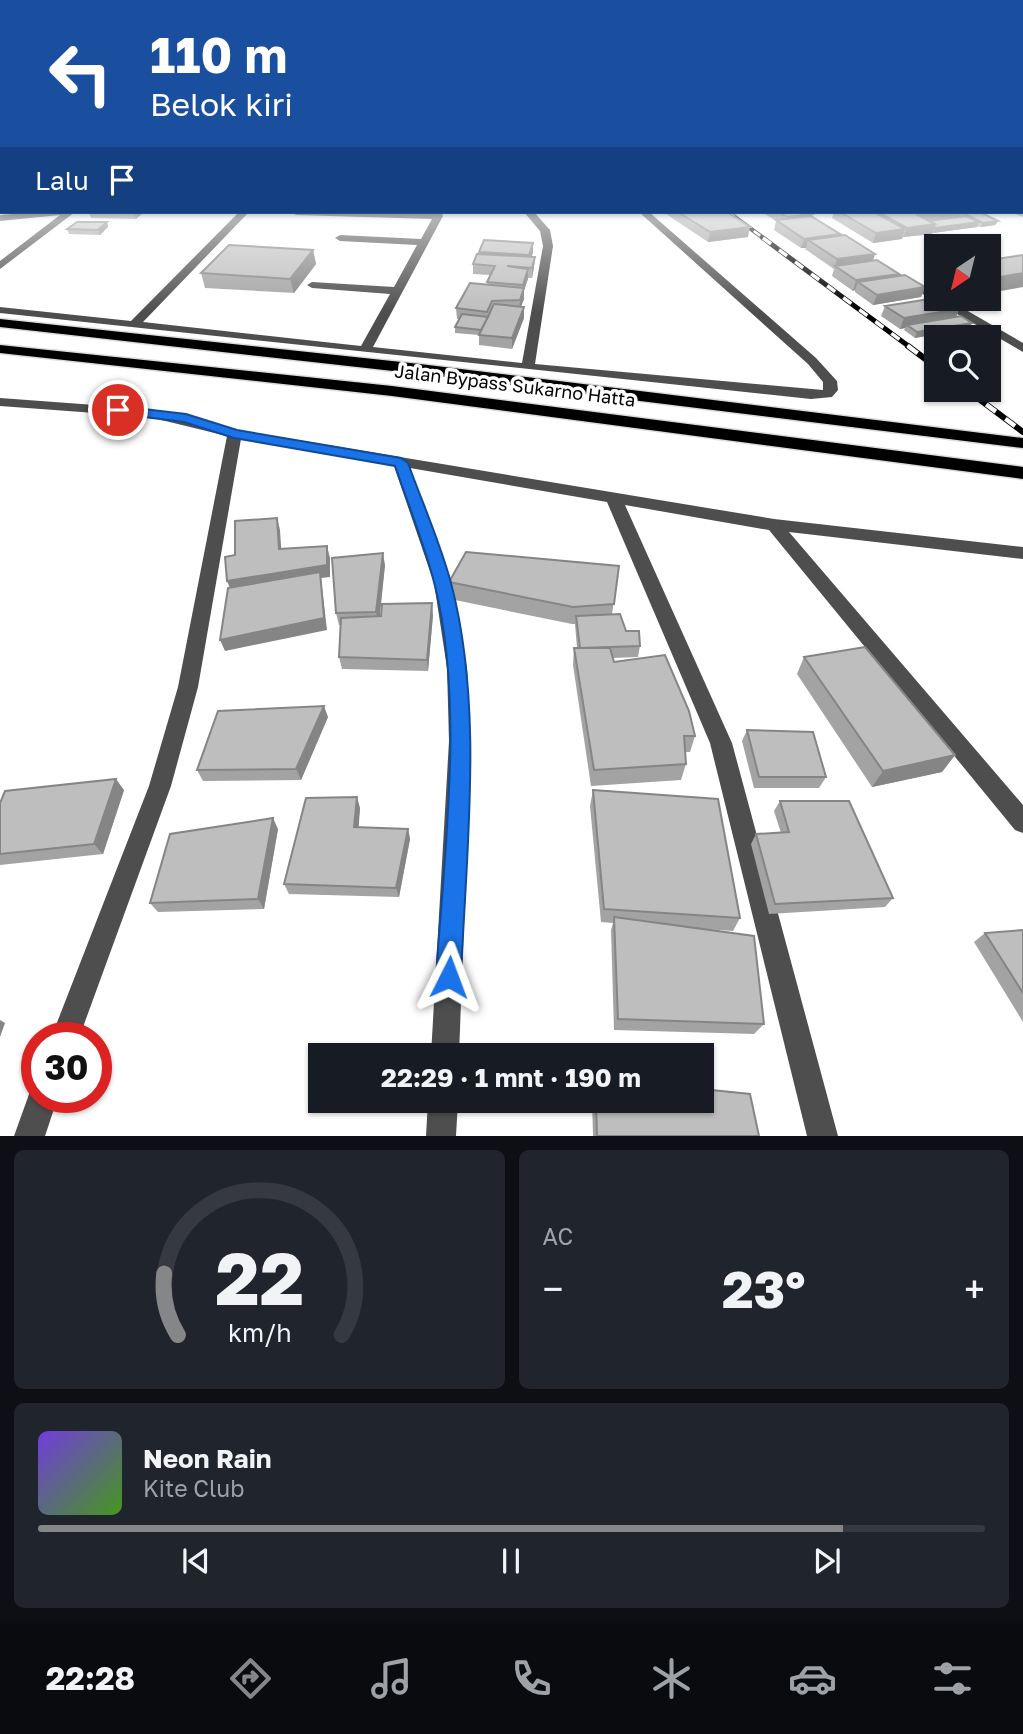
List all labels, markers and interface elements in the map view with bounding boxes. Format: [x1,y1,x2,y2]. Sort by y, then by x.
text: 110 m [150,25,287,84]
icon: left [35,28,126,119]
text: Belok kiri [150,85,293,123]
icon: arrive [103,161,141,199]
text: Lalu [35,165,89,196]
north arrow [924,234,1001,312]
map controls [924,234,1001,402]
button: search [924,325,1001,402]
street label: Jalan Bypass Sukarno Hatta [393,359,637,411]
pin [88,380,148,440]
icon: arrive [99,391,137,429]
position arrow [412,940,486,1014]
speed limit sign: 30 [21,1022,112,1113]
text: 22:29 · 1 mnt · 190 m [381,1062,641,1093]
text: AC [543,1222,573,1250]
text: 22 [215,1235,304,1322]
text: 23° [722,1257,806,1319]
text: − [543,1266,563,1311]
text: + [964,1266,985,1311]
text: km/h [227,1317,291,1348]
text: Neon Rain [143,1443,272,1474]
text: Kite Club [143,1474,244,1502]
icon: previous [177,1542,215,1580]
icon: pause [492,1542,530,1580]
icon: next [808,1542,846,1580]
icon: directions [226,1654,275,1703]
icon: music [367,1654,416,1703]
icon: phone [507,1654,556,1703]
icon: climate [647,1654,696,1703]
icon: car [788,1654,837,1703]
icon: filters [928,1654,977,1703]
text: 22:28 [46,1659,135,1697]

